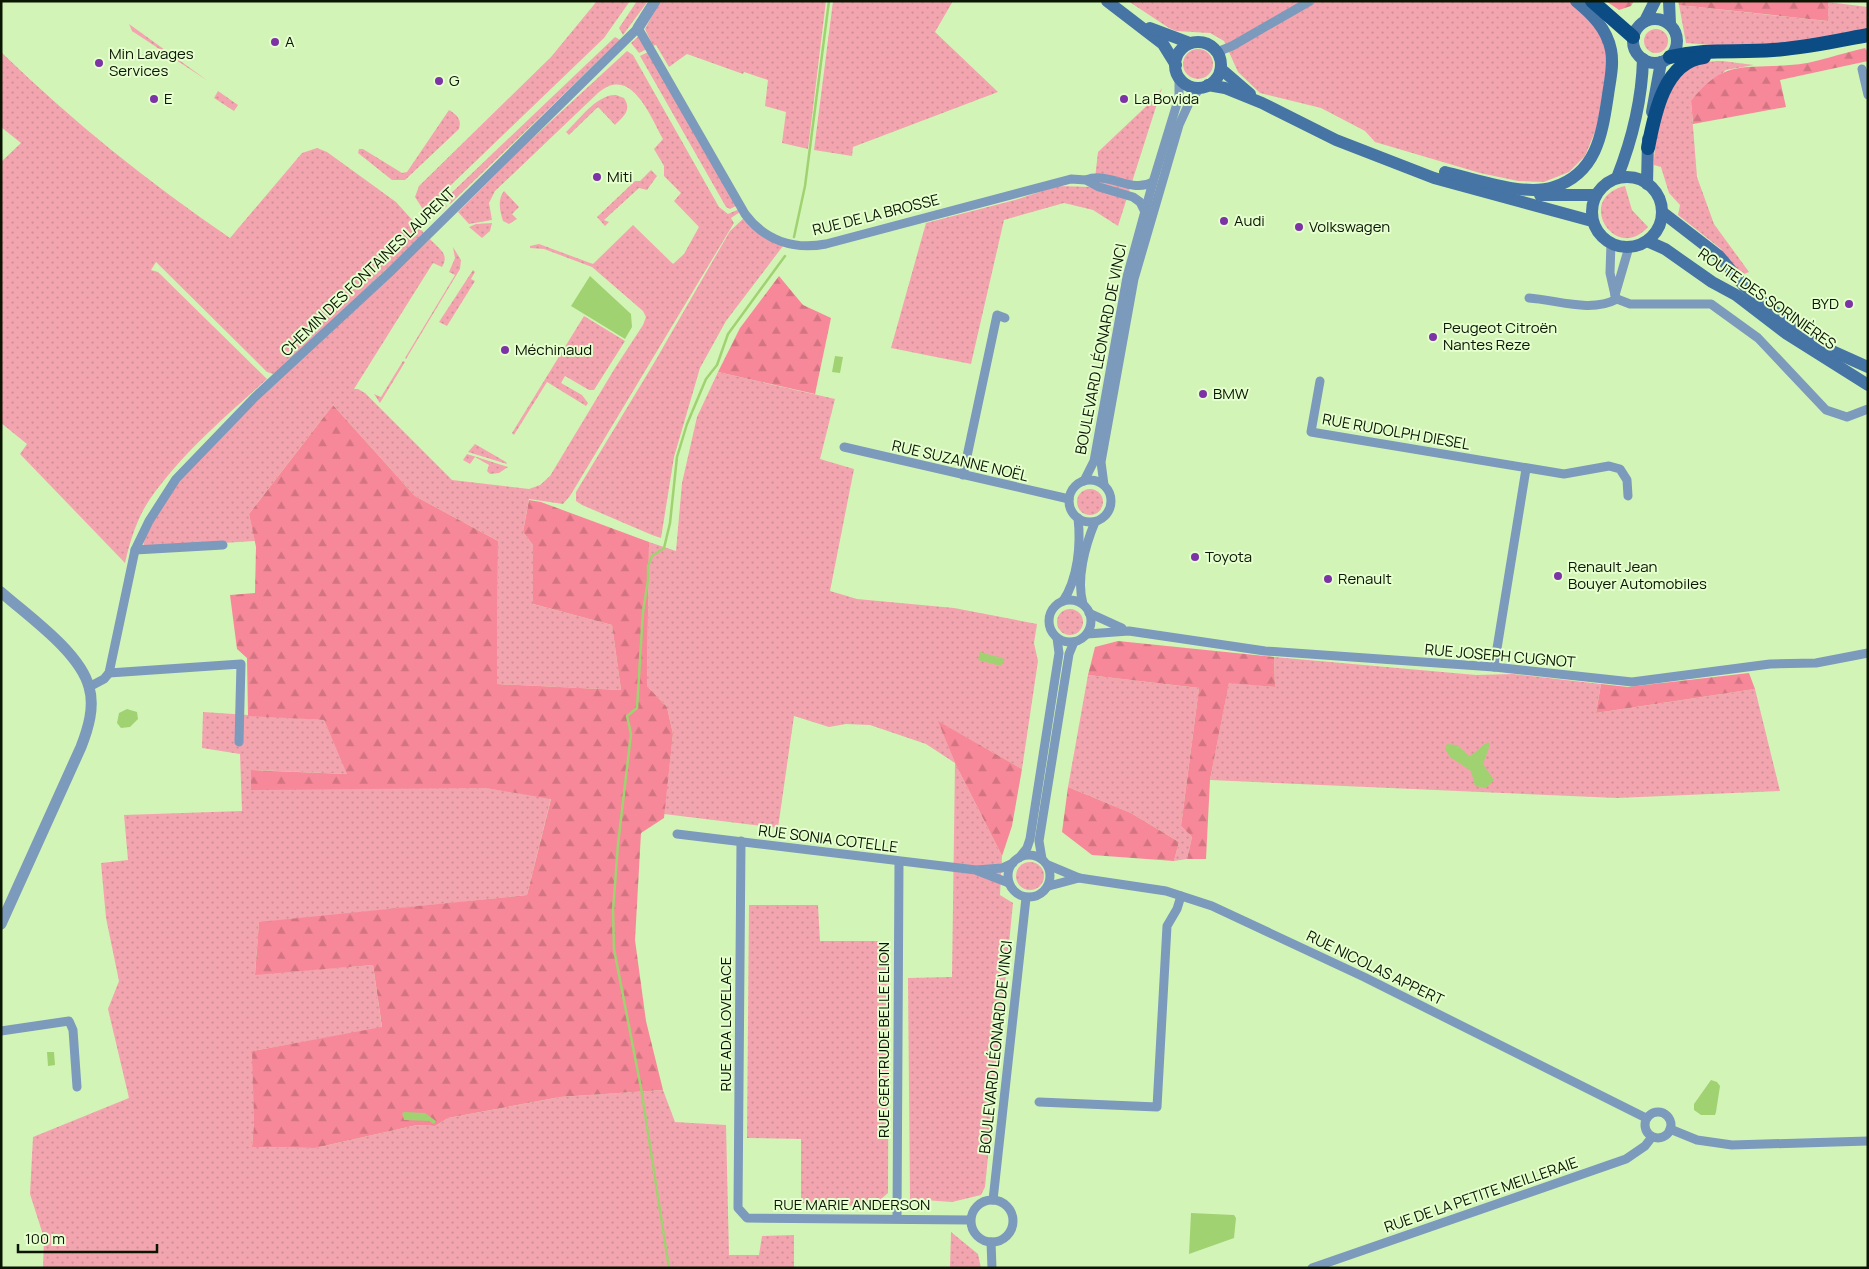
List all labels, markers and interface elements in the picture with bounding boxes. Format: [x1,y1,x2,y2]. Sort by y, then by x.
place label: A [285,31,295,52]
marker: A [269,36,281,48]
place label: Min Lavages Services [109,43,194,81]
marker: Min Lavages Services [93,57,105,69]
place label: G [449,70,460,91]
marker: G [433,75,445,87]
place label: E [164,88,173,109]
place label: La Bovida [1134,88,1199,109]
marker: E [148,93,160,105]
marker: La Bovida [1118,93,1130,105]
place label: Miti [607,166,633,187]
marker: Miti [591,171,603,183]
street label: CHEMIN DES FONTAINES LAURENT [276,182,460,361]
street label: RUE DE LA BROSSE [810,189,942,240]
place label: Audi [1234,210,1265,231]
marker: Audi [1218,215,1230,227]
place label: Volkswagen [1309,216,1390,237]
marker: Volkswagen [1293,221,1305,233]
street label: BOULEVARD LÉONARD DE VINCI [1070,242,1131,456]
street label: ROUTE DES SORINIÈRES [1694,243,1840,354]
place label: BYD [1812,293,1839,314]
marker: BYD [1843,298,1855,310]
place label: Peugeot Citroën Nantes Reze [1443,317,1557,355]
marker: Peugeot Citroën Nantes Reze [1427,331,1439,343]
place label: Méchinaud [515,339,592,360]
marker: Méchinaud [499,344,511,356]
place label: BMW [1213,383,1249,404]
marker: BMW [1197,388,1209,400]
street label: RUE RUDOLPH DIESEL [1321,408,1472,455]
street label: RUE SUZANNE NOËL [890,435,1031,487]
place label: Toyota [1205,546,1252,567]
marker: Toyota [1189,551,1201,563]
place label: Renault Jean Bouyer Automobiles [1568,556,1707,594]
place label: Renault [1338,568,1392,589]
marker: Renault Jean Bouyer Automobiles [1552,570,1564,582]
marker: Renault [1322,573,1334,585]
street label: RUE JOSEPH CUGNOT [1424,638,1576,673]
street label: RUE SONIA COTELLE [757,820,899,857]
street label: RUE NICOLAS APPERT [1303,925,1448,1010]
street label: BOULEVARD LÉONARD DE VINCI [974,939,1017,1155]
street label: RUE GERTRUDE BELLE ELION [873,942,894,1138]
street label: RUE ADA LOVELACE [715,957,736,1091]
street label: RUE DE LA PETITE MEILLERAIE [1381,1151,1580,1238]
street label: RUE MARIE ANDERSON [774,1194,930,1215]
scale bar [18,1222,156,1254]
text: 100 m [25,1228,65,1249]

